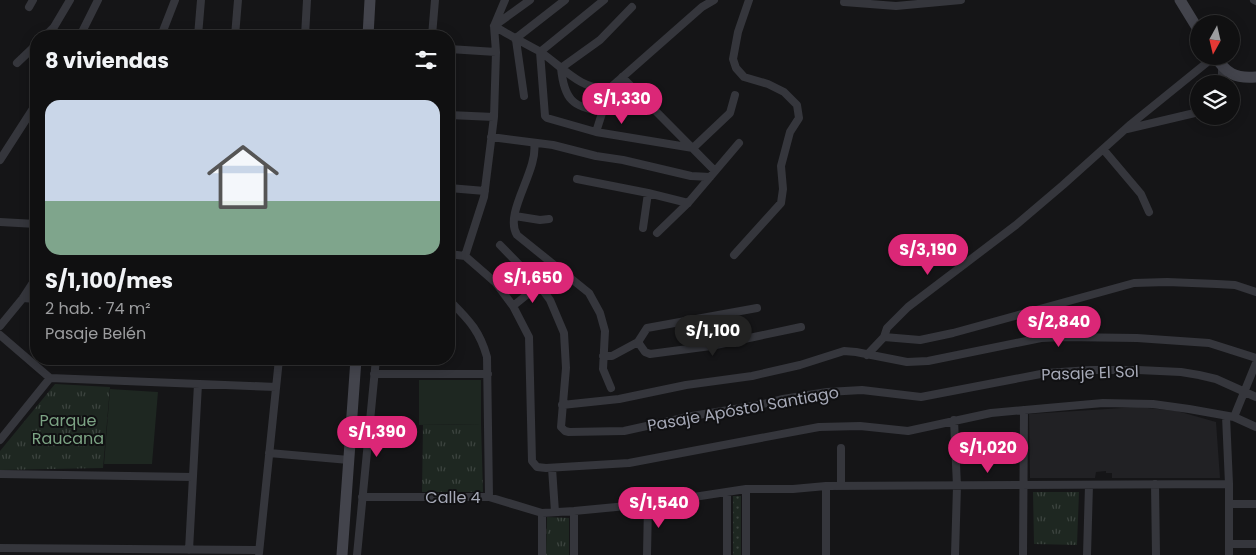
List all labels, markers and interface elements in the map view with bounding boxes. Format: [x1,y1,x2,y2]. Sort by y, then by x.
north arrow [1190,15,1240,65]
map controls [1190,15,1240,125]
text: 8 viviendas [45,46,169,75]
icon: filters [412,46,440,74]
button: layers [1190,75,1240,125]
pin: S/1,330 [576,82,668,125]
text: S/1,330 [593,87,651,110]
icon: home [198,132,288,222]
pin: S/3,190 [882,234,974,276]
text: S/3,190 [899,238,957,261]
pin: S/1,650 [487,262,579,304]
text: S/1,100/mes [45,266,173,295]
text: S/1,650 [504,266,562,289]
text: 2 hab. · 74 m² [45,297,150,320]
pin: S/2,840 [1013,306,1105,348]
text: S/2,840 [1028,310,1090,333]
pin: S/1,100 [667,314,759,357]
text: S/1,100 [686,319,740,342]
text: Pasaje Belén [45,322,146,345]
street label: Pasaje El Sol [1041,360,1139,386]
street label: Pasaje Apóstol Santiago [645,381,841,437]
park label: Parque Raucana [32,409,104,450]
pin: S/1,390 [331,416,423,458]
text: S/1,390 [348,420,406,443]
pin: S/1,020 [942,432,1034,474]
text: S/1,020 [959,436,1017,459]
street label: Calle 4 [425,486,481,509]
pin: S/1,540 [613,486,705,529]
text: S/1,540 [629,491,689,514]

